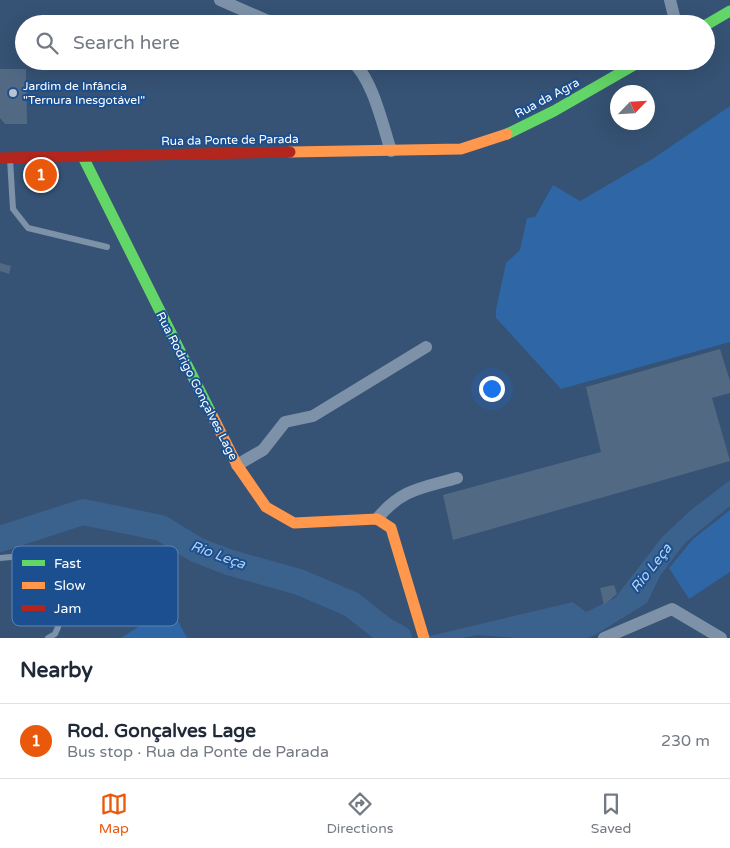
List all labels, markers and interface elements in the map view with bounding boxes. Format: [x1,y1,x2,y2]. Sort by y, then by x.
search box [15,15,715,70]
icon: search [33,29,61,57]
text: Search here [73,32,180,54]
street label: Rua da Agra [512,75,582,121]
place label: Jardim de Infância "Ternura Inesgotável" [23,79,145,107]
north arrow [610,85,655,130]
marker: Jardim de Infância "Ternura Inesgotável" [7,87,19,99]
street label: Rua da Ponte de Parada [161,132,299,148]
pin: 1 [25,156,57,194]
street label: Rua Rodrigo Gonçalves Lage [153,310,241,463]
your location [479,376,505,402]
water label: Rio Leça [188,537,249,573]
water label: Rio Leça [627,539,676,596]
legend [12,546,178,626]
text: Fast [54,555,82,572]
text: Slow [54,577,86,594]
text: Jam [54,600,81,617]
text: Nearby [20,658,93,683]
text: Rod. Gonçalves Lage [67,720,256,742]
text: 1 [31,731,41,751]
text: 230 m [661,731,710,751]
text: Bus stop · Rua da Ponte de Parada [67,742,329,762]
tab: Map [99,790,129,837]
tab: Directions [326,790,393,837]
tab: Saved [591,790,631,837]

